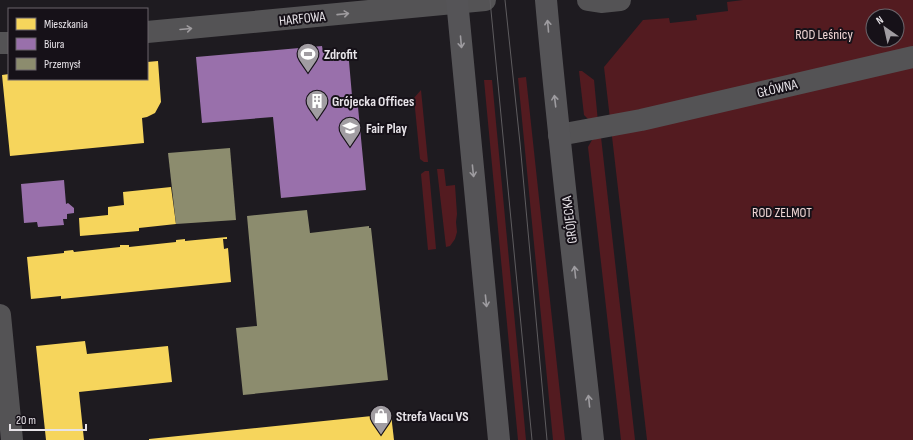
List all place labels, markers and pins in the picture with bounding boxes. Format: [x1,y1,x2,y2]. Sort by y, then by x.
sports icon: Zdrofit [295,41,321,74]
place label: Zdrofit [324,46,358,63]
building icon: Grójecka Offices [304,88,330,121]
place label: Grójecka Offices [332,93,414,110]
school or university icon: Fair Play [337,115,363,148]
place label: Fair Play [366,120,407,137]
shop icon: Strefa Vacu VS [368,403,394,436]
place label: Strefa Vacu VS [396,408,469,425]

